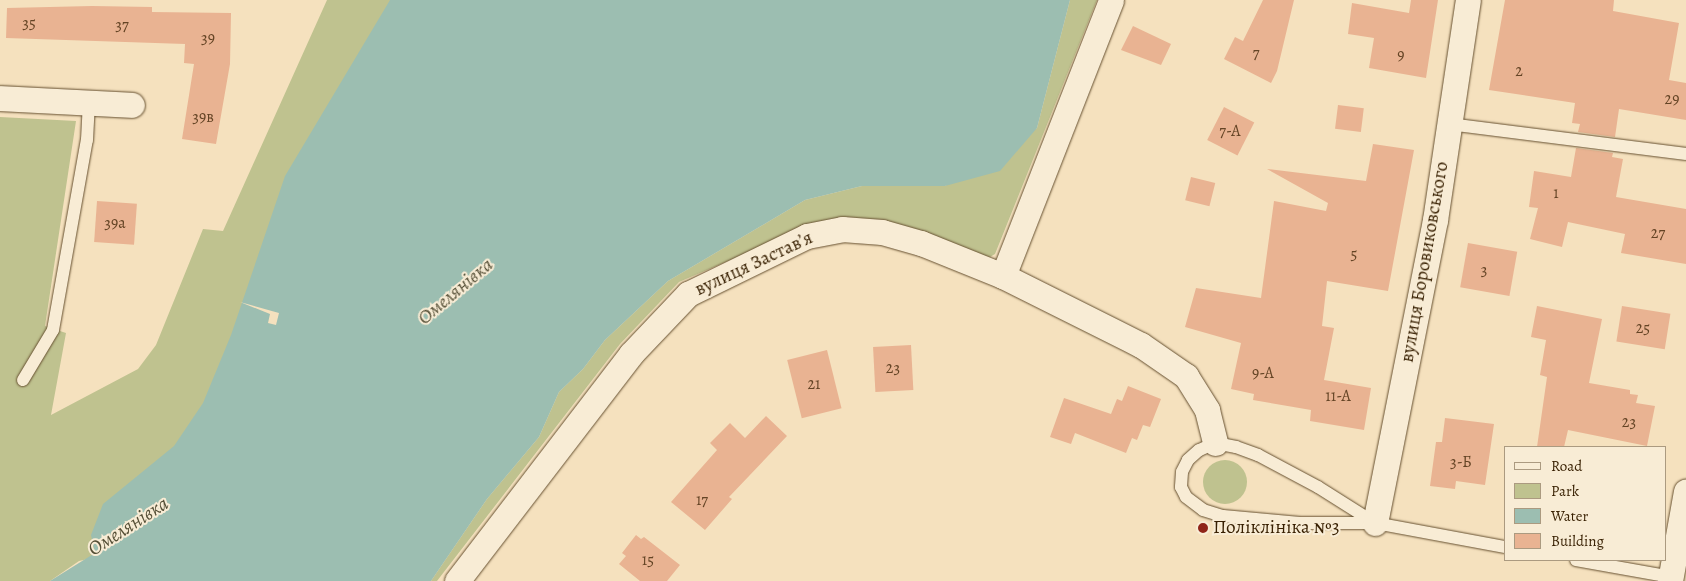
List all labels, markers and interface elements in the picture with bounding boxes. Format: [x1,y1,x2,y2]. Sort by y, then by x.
house number: 35 [22,13,36,33]
house number: 37 [115,15,129,35]
house number: 39 [201,28,215,48]
house number: 7 [1253,43,1259,63]
house number: 9 [1397,45,1405,65]
house number: 2 [1515,61,1523,81]
house number: 29 [1665,89,1679,109]
house number: 39в [192,107,214,127]
house number: 7-А [1219,121,1241,141]
street label: вулиця Боровиковського [1396,160,1454,364]
house number: 1 [1553,183,1559,203]
house number: 39а [104,213,126,233]
house number: 27 [1651,223,1665,243]
street label: вулиця Заставʼя [691,227,817,301]
house number: 5 [1351,244,1357,264]
water label: Омелянівка [412,252,498,330]
house number: 3 [1481,260,1487,280]
house number: 25 [1636,318,1650,338]
house number: 23 [886,358,900,378]
house number: 9-А [1252,363,1274,383]
house number: 21 [807,374,821,394]
house number: 11-А [1325,386,1351,406]
house number: 23 [1622,412,1636,432]
legend [1504,446,1666,561]
house number: 3-Б [1450,452,1472,472]
text: Road [1551,456,1582,476]
text: Park [1551,481,1579,501]
house number: 17 [696,490,708,510]
water label: Омелянівка [83,491,173,561]
text: Water [1551,506,1588,526]
place label: Поліклініка №3 [1213,517,1340,539]
marker: Поліклініка №3 [1197,522,1209,534]
text: Building [1551,531,1604,551]
house number: 15 [642,550,654,570]

